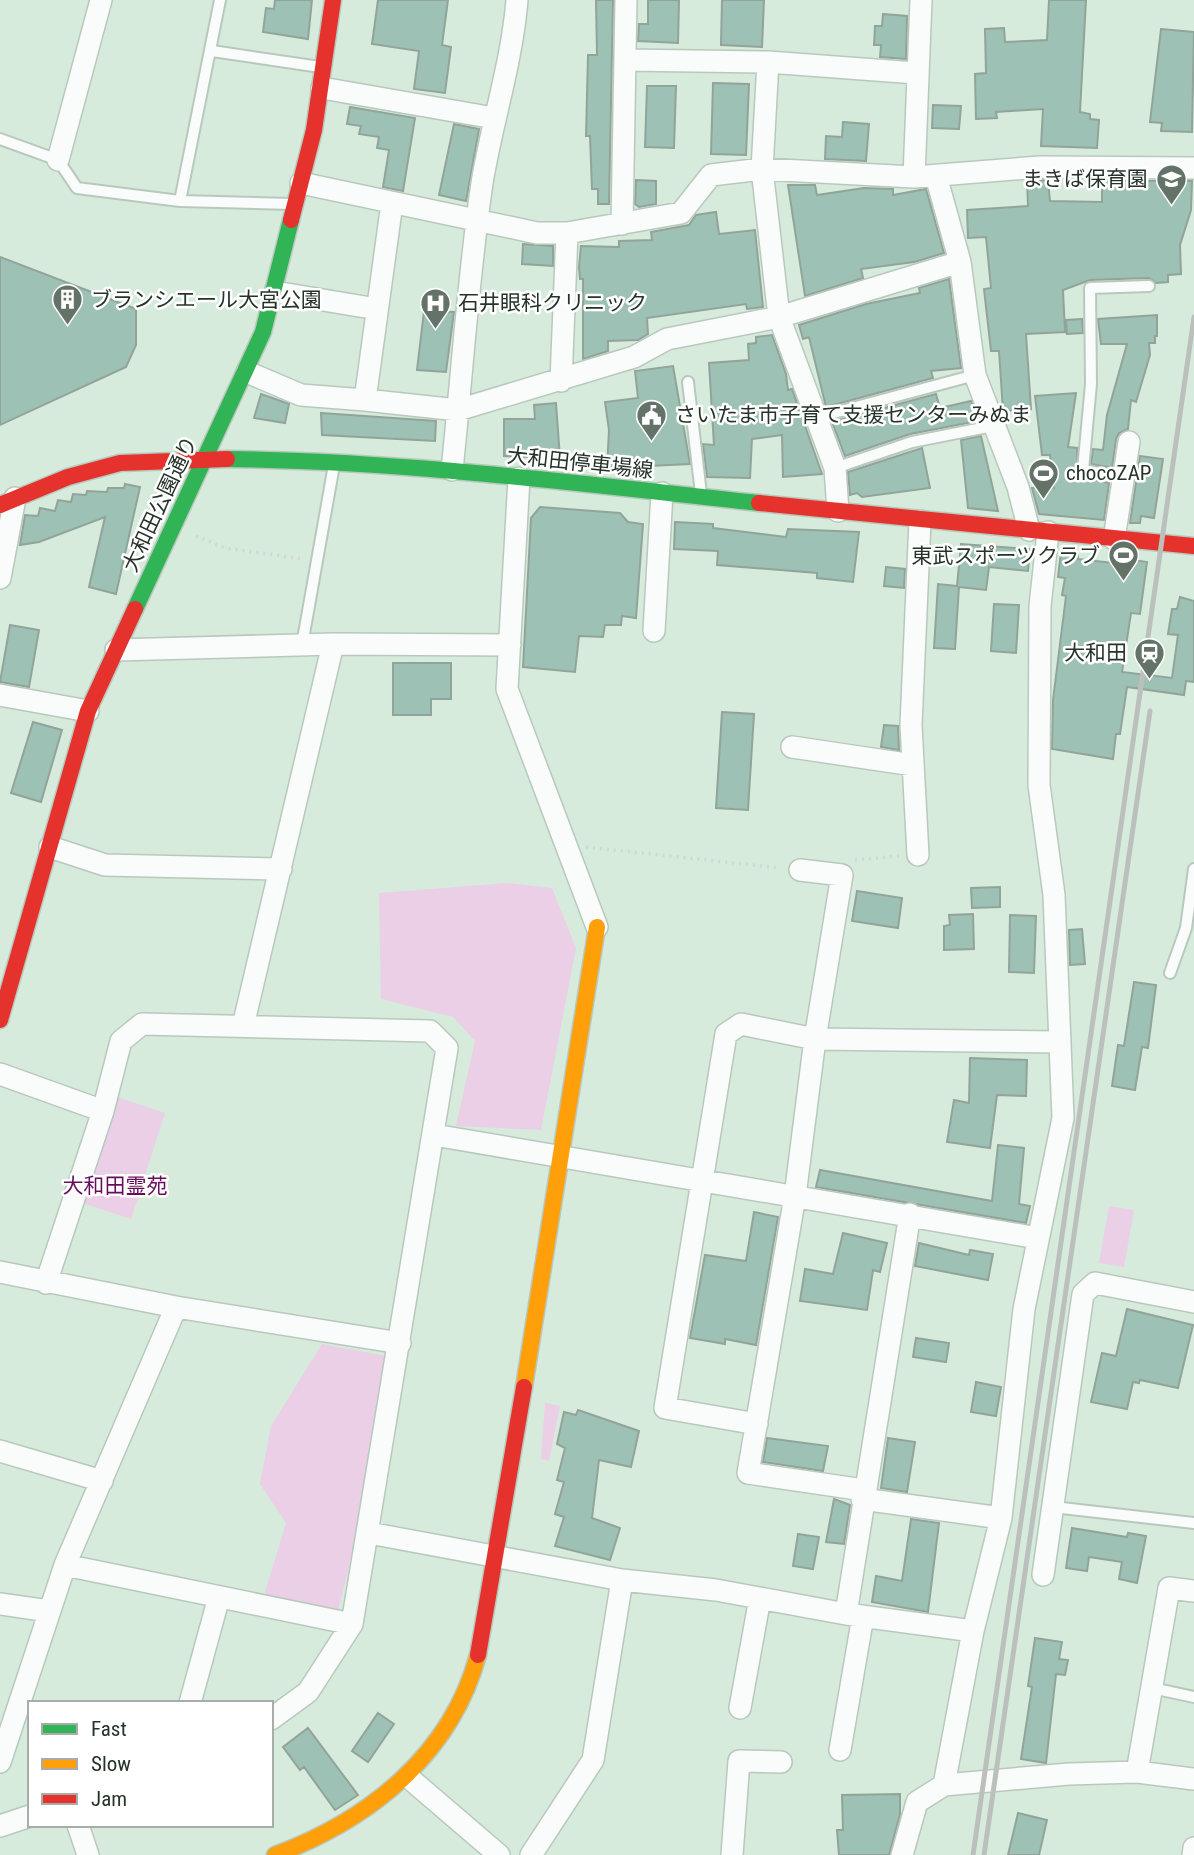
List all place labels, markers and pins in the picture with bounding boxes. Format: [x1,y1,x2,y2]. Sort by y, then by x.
school or university icon: まきば保育園 [1154,162,1188,206]
place label: まきば保育園 [1022,167,1148,191]
building icon: ブランシエール大宮公園 [51,283,85,327]
hospital icon: 石井眼科クリニック [418,286,452,330]
place label: ブランシエール大宮公園 [91,288,322,312]
place label: 石井眼科クリニック [458,291,647,315]
public building icon: さいたま市子育て支援センターみぬま [635,398,669,442]
place label: さいたま市子育て支援センターみぬま [675,403,1031,427]
sports icon: chocoZAP [1026,456,1060,500]
place label: chocoZAP [1066,461,1152,485]
sports icon: 東武スポーツクラブ [1106,539,1140,583]
place label: 東武スポーツクラブ [911,544,1100,568]
station icon: 大和田 [1133,636,1167,680]
place label: 大和田 [1064,641,1127,665]

